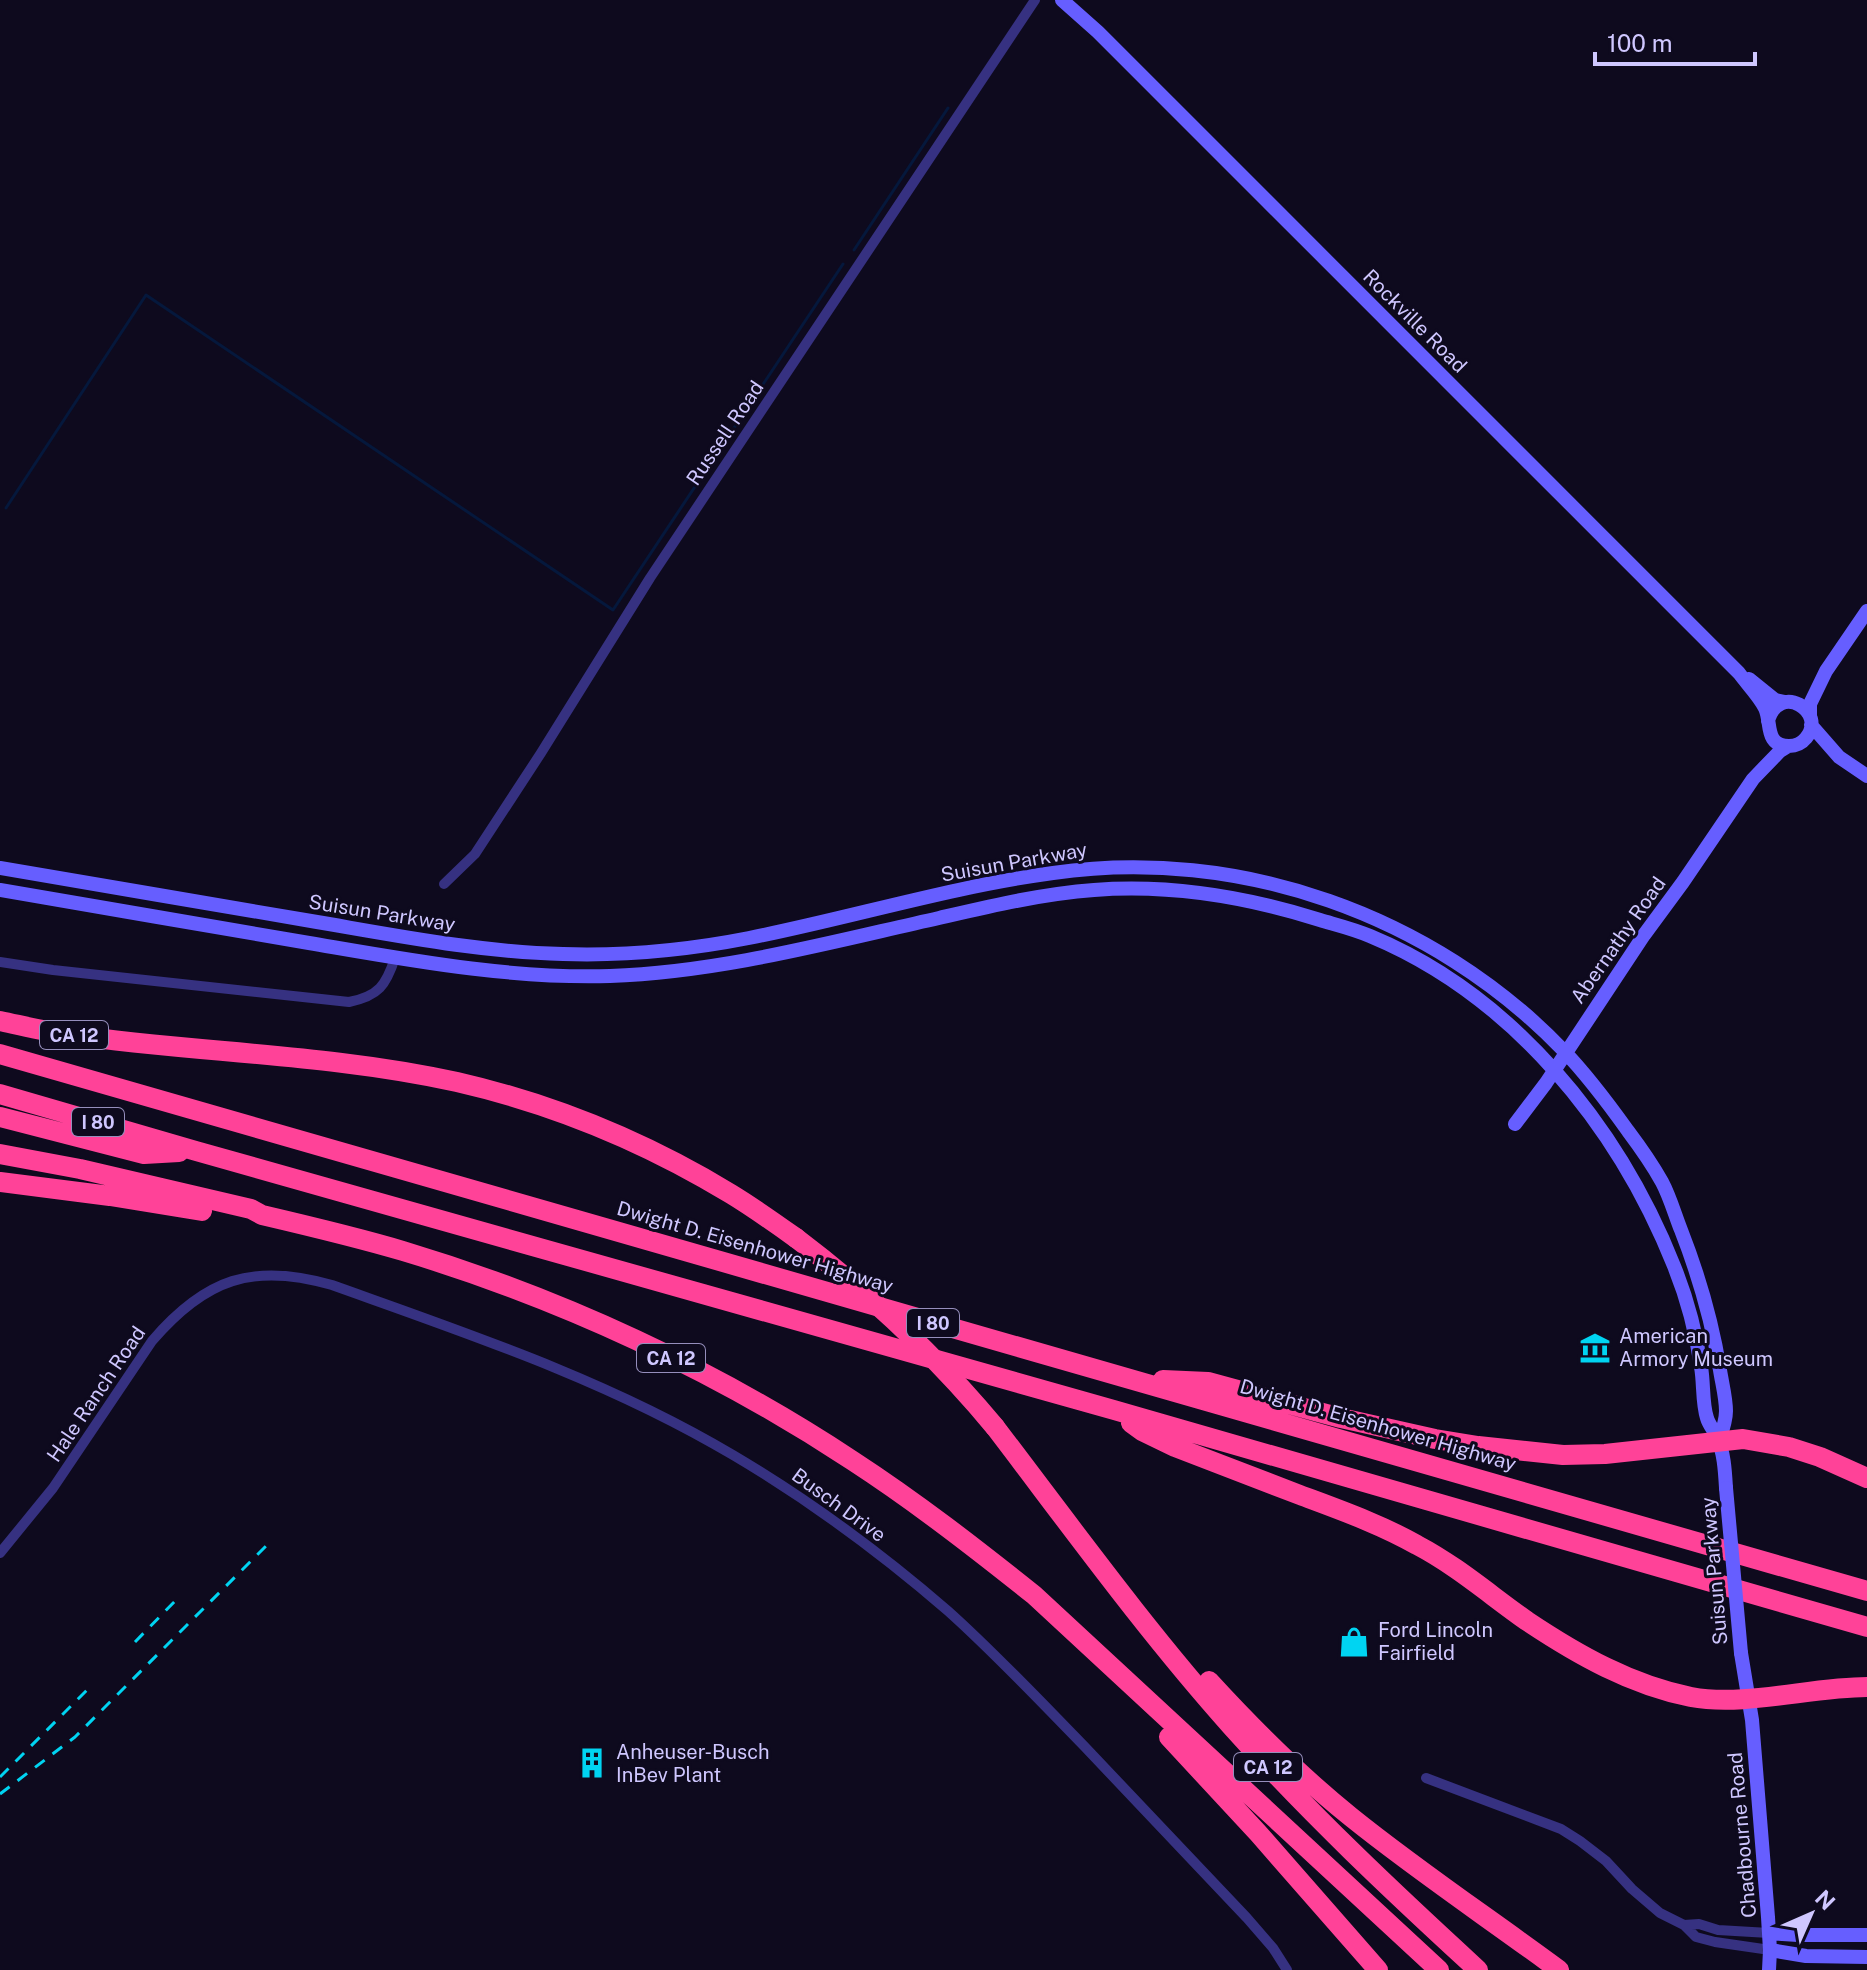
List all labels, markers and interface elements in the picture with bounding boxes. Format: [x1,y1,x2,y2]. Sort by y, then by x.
scale bar [1595,16,1755,66]
text: 100 m [1607,29,1673,57]
street label: Rockville Road [1358,264,1472,378]
street label: Russell Road [681,376,769,490]
street label: Suisun Parkway [939,837,1089,887]
street label: Abernathy Road [1565,872,1671,1008]
street label: Suisun Parkway [307,890,457,936]
road number: CA 12 [40,1021,108,1049]
road number: I 80 [72,1108,124,1136]
street label: Dwight D. Eisenhower Highway [614,1196,896,1298]
road number: I 80 [907,1309,959,1337]
street label: Hale Ranch Road [42,1322,150,1466]
place label: American Armory Museum [1619,1324,1773,1371]
museum icon: American Armory Museum [1578,1331,1612,1365]
road number: CA 12 [637,1344,705,1372]
street label: Dwight D. Eisenhower Highway [1237,1374,1519,1476]
street label: Busch Drive [787,1463,891,1547]
street label: Suisun Parkway [1696,1496,1732,1646]
place label: Ford Lincoln Fairfield [1378,1618,1493,1665]
shop icon: Ford Lincoln Fairfield [1337,1625,1371,1659]
place label: Anheuser-Busch InBev Plant [616,1740,769,1787]
building icon: Anheuser-Busch InBev Plant [575,1746,609,1780]
street label: Chadbourne Road [1723,1751,1761,1919]
road number: CA 12 [1234,1753,1302,1781]
north arrow [1771,1874,1851,1954]
text: N [1810,1885,1840,1915]

